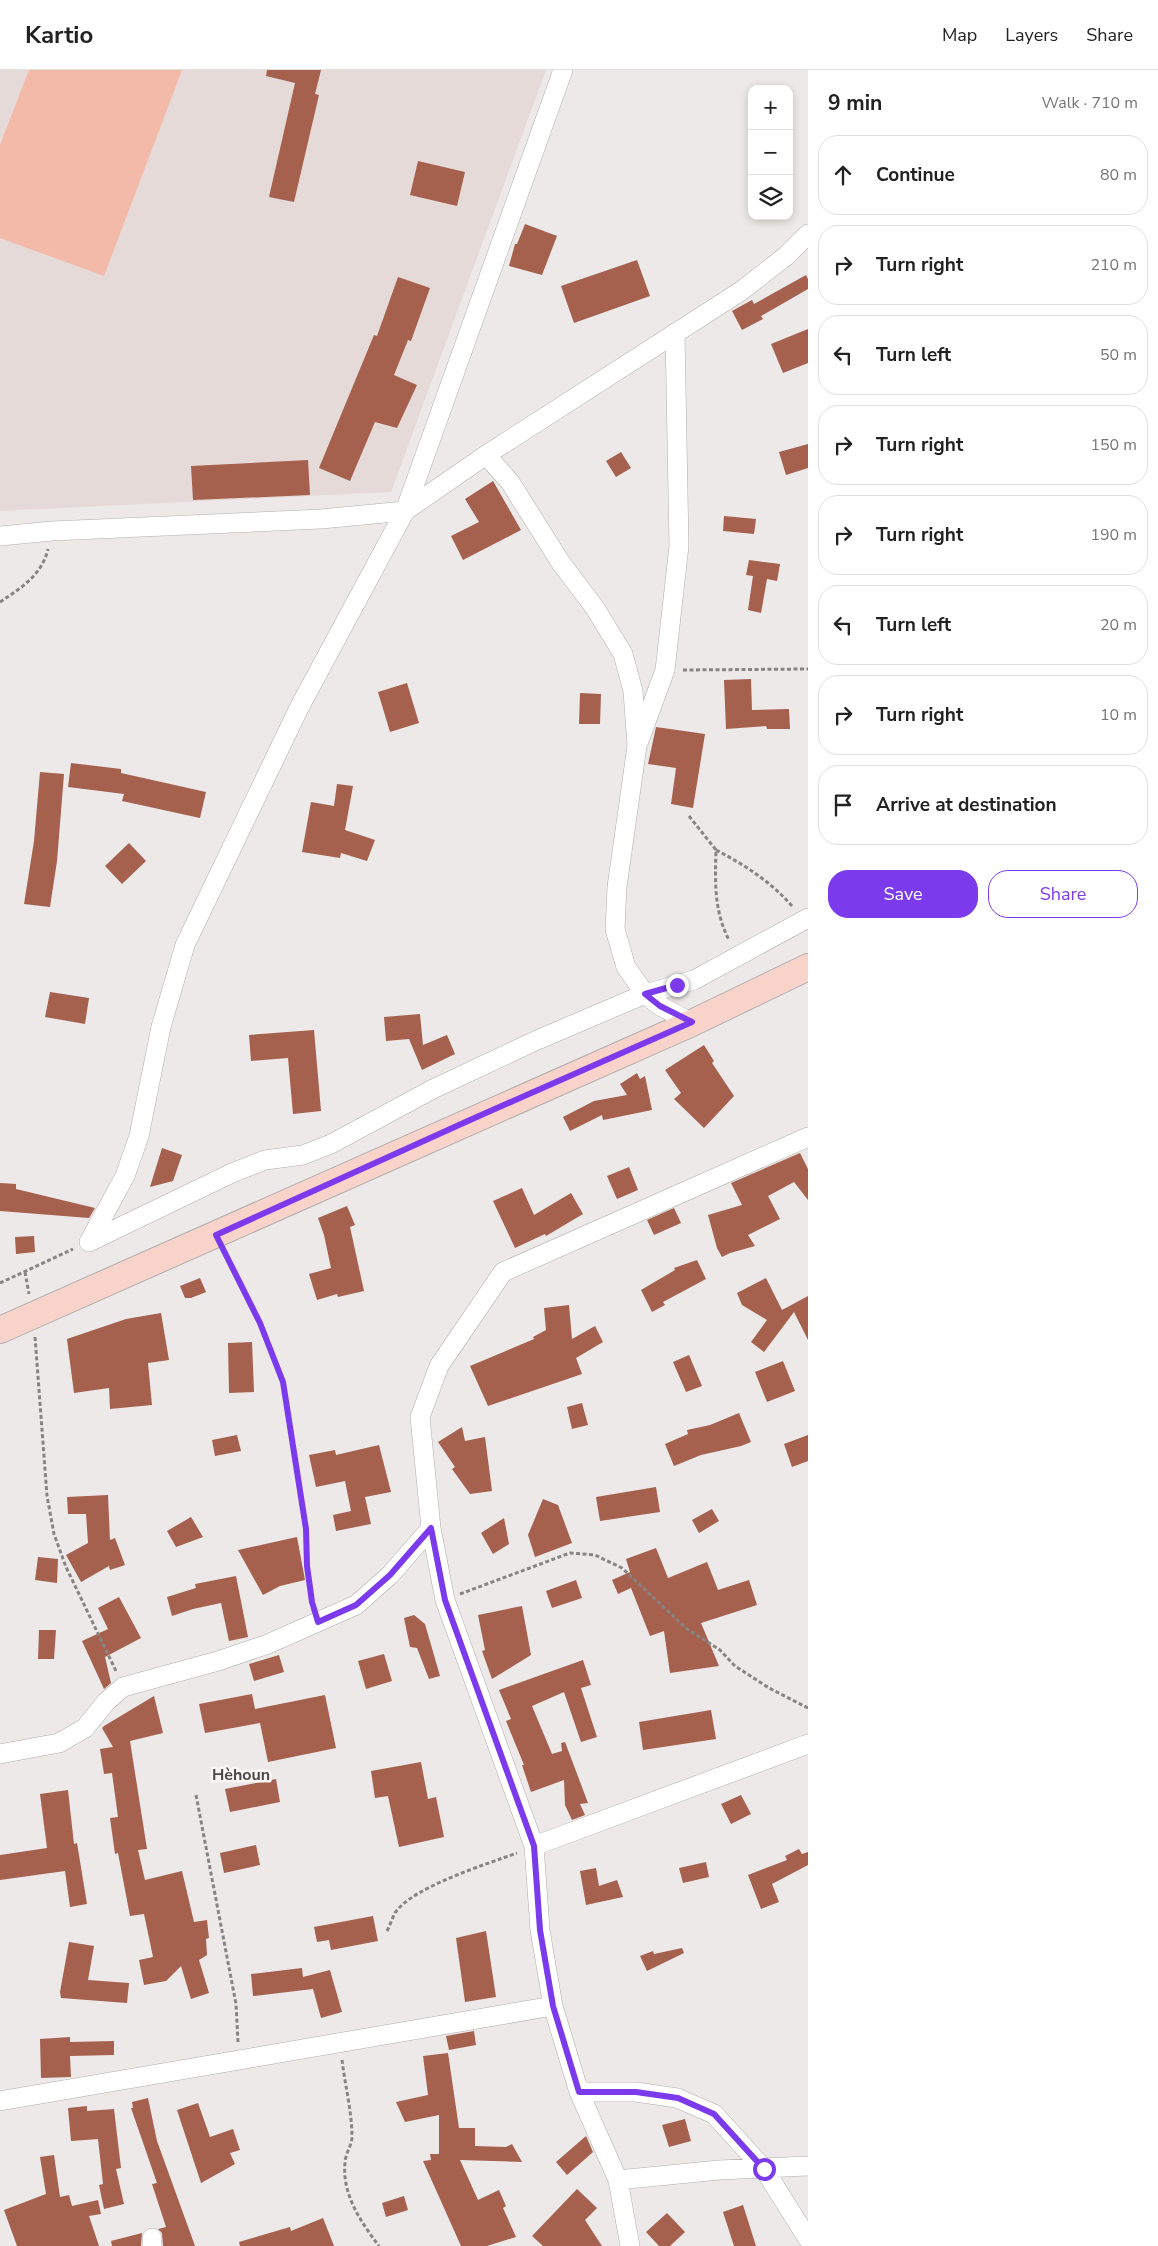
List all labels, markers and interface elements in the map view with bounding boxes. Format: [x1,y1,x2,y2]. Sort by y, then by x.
text: Kartio [25,19,93,51]
text: Map [942,23,977,47]
text: Layers [1005,23,1058,47]
text: Share [1086,23,1133,47]
map controls [748,85,793,220]
button: + [748,85,793,130]
text: 9 min [828,89,882,117]
text: Walk · 710 m [1042,92,1138,114]
button: − [748,130,793,175]
icon: ahead [829,161,857,189]
text: Continue [876,162,955,188]
text: 80 m [1100,164,1137,186]
button: layers [748,175,793,220]
icon: right [829,251,857,279]
text: Turn right [876,252,963,278]
text: 210 m [1090,254,1137,276]
icon: left [829,341,857,369]
text: Turn left [876,342,951,368]
text: 50 m [1100,344,1137,366]
icon: right [829,431,857,459]
text: Turn right [876,432,963,458]
text: 150 m [1090,434,1137,456]
icon: right [829,521,857,549]
text: Turn right [876,522,963,548]
text: 190 m [1090,524,1137,546]
icon: left [829,611,857,639]
text: Turn left [876,612,951,638]
text: 20 m [1100,614,1137,636]
icon: right [829,701,857,729]
text: Turn right [876,702,963,728]
text: 10 m [1100,704,1137,726]
icon: arrive [829,791,857,819]
text: Arrive at destination [876,792,1057,818]
button: Save [828,870,978,918]
button: Share [988,870,1138,918]
route end [666,974,689,997]
district label: Hèhoun [212,1764,270,1786]
route start [753,2158,776,2181]

